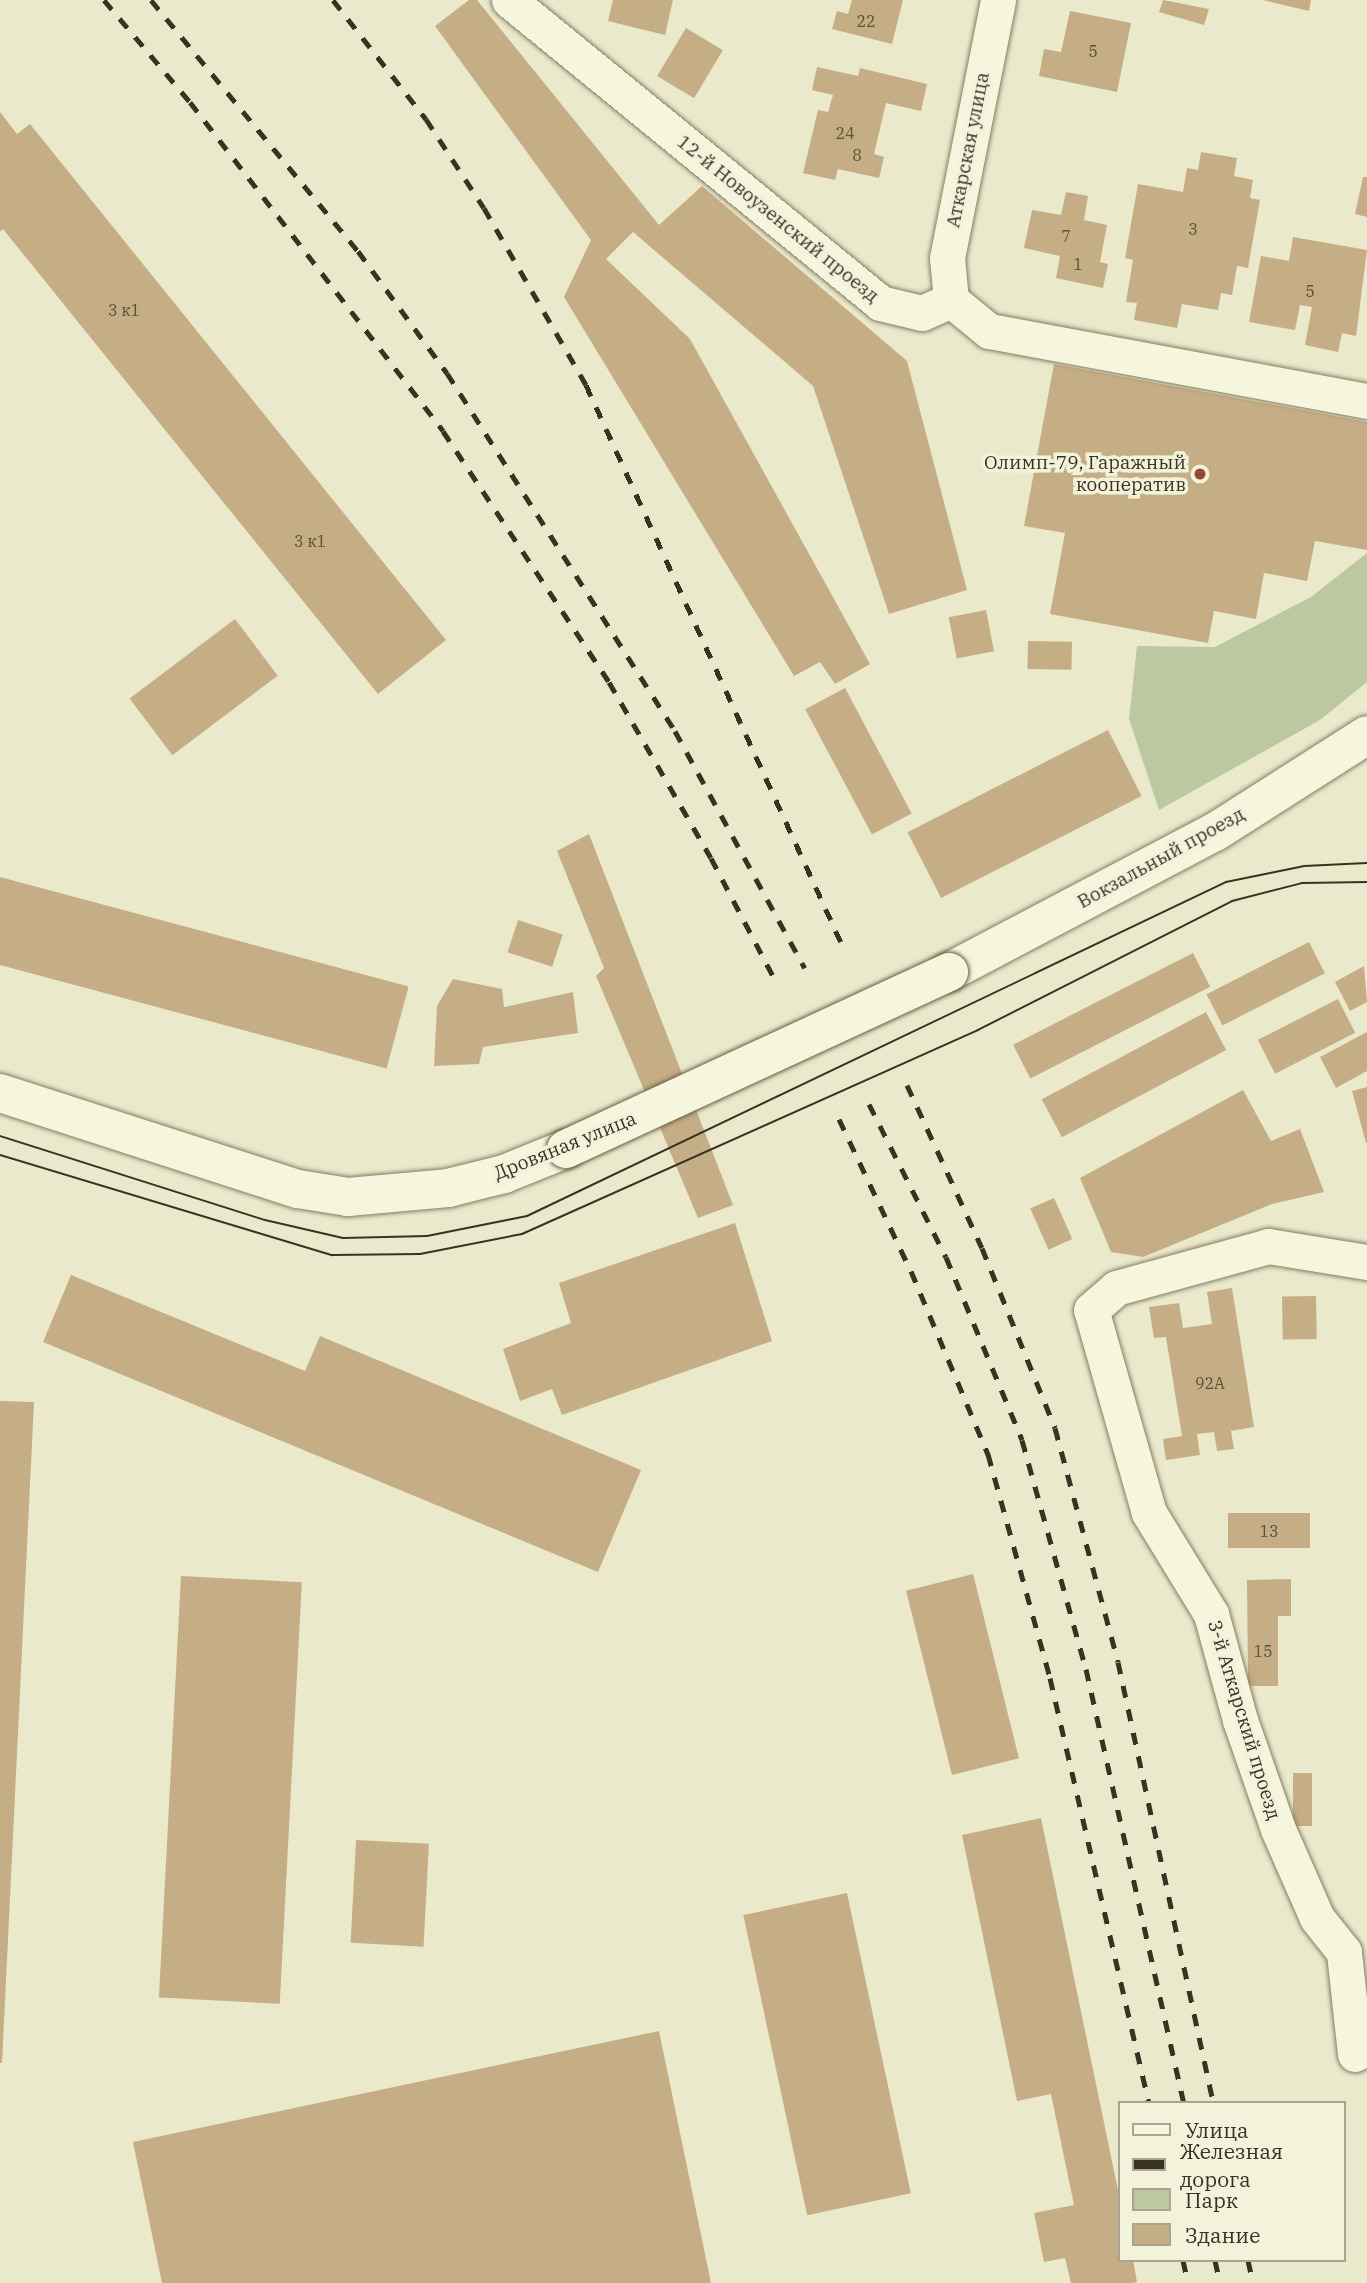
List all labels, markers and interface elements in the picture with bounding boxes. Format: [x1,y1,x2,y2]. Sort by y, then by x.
house number: 22 [856,11,876,31]
house number: 5 [1088,41,1098,61]
street label: Аткарская улица [942,70,994,230]
house number: 24 [835,123,855,143]
street label: 12-й Новоузенский проезд [672,130,884,308]
house number: 8 [852,145,862,165]
house number: 3 [1188,219,1198,239]
house number: 7 [1061,226,1071,246]
house number: 1 [1073,254,1083,274]
house number: 5 [1305,281,1315,301]
house number: 3 к1 [108,300,140,320]
place label: Олимп-79, Гаражный кооператив [984,452,1186,496]
marker: Олимп-79, Гаражный кооператив [1192,466,1208,482]
house number: 3 к1 [294,531,326,551]
street label: Вокзальный проезд [1073,803,1249,913]
street label: Дровяная улица [490,1107,640,1185]
house number: 92А [1195,1373,1225,1393]
house number: 13 [1259,1521,1279,1541]
street label: 3-й Аткарский проезд [1203,1617,1285,1823]
house number: 15 [1253,1641,1273,1661]
legend [1118,2101,1346,2262]
text: Улица [1185,2116,1249,2144]
text: Железная дорога [1180,2137,1283,2193]
text: Парк [1185,2186,1238,2214]
text: Здание [1185,2221,1260,2249]

